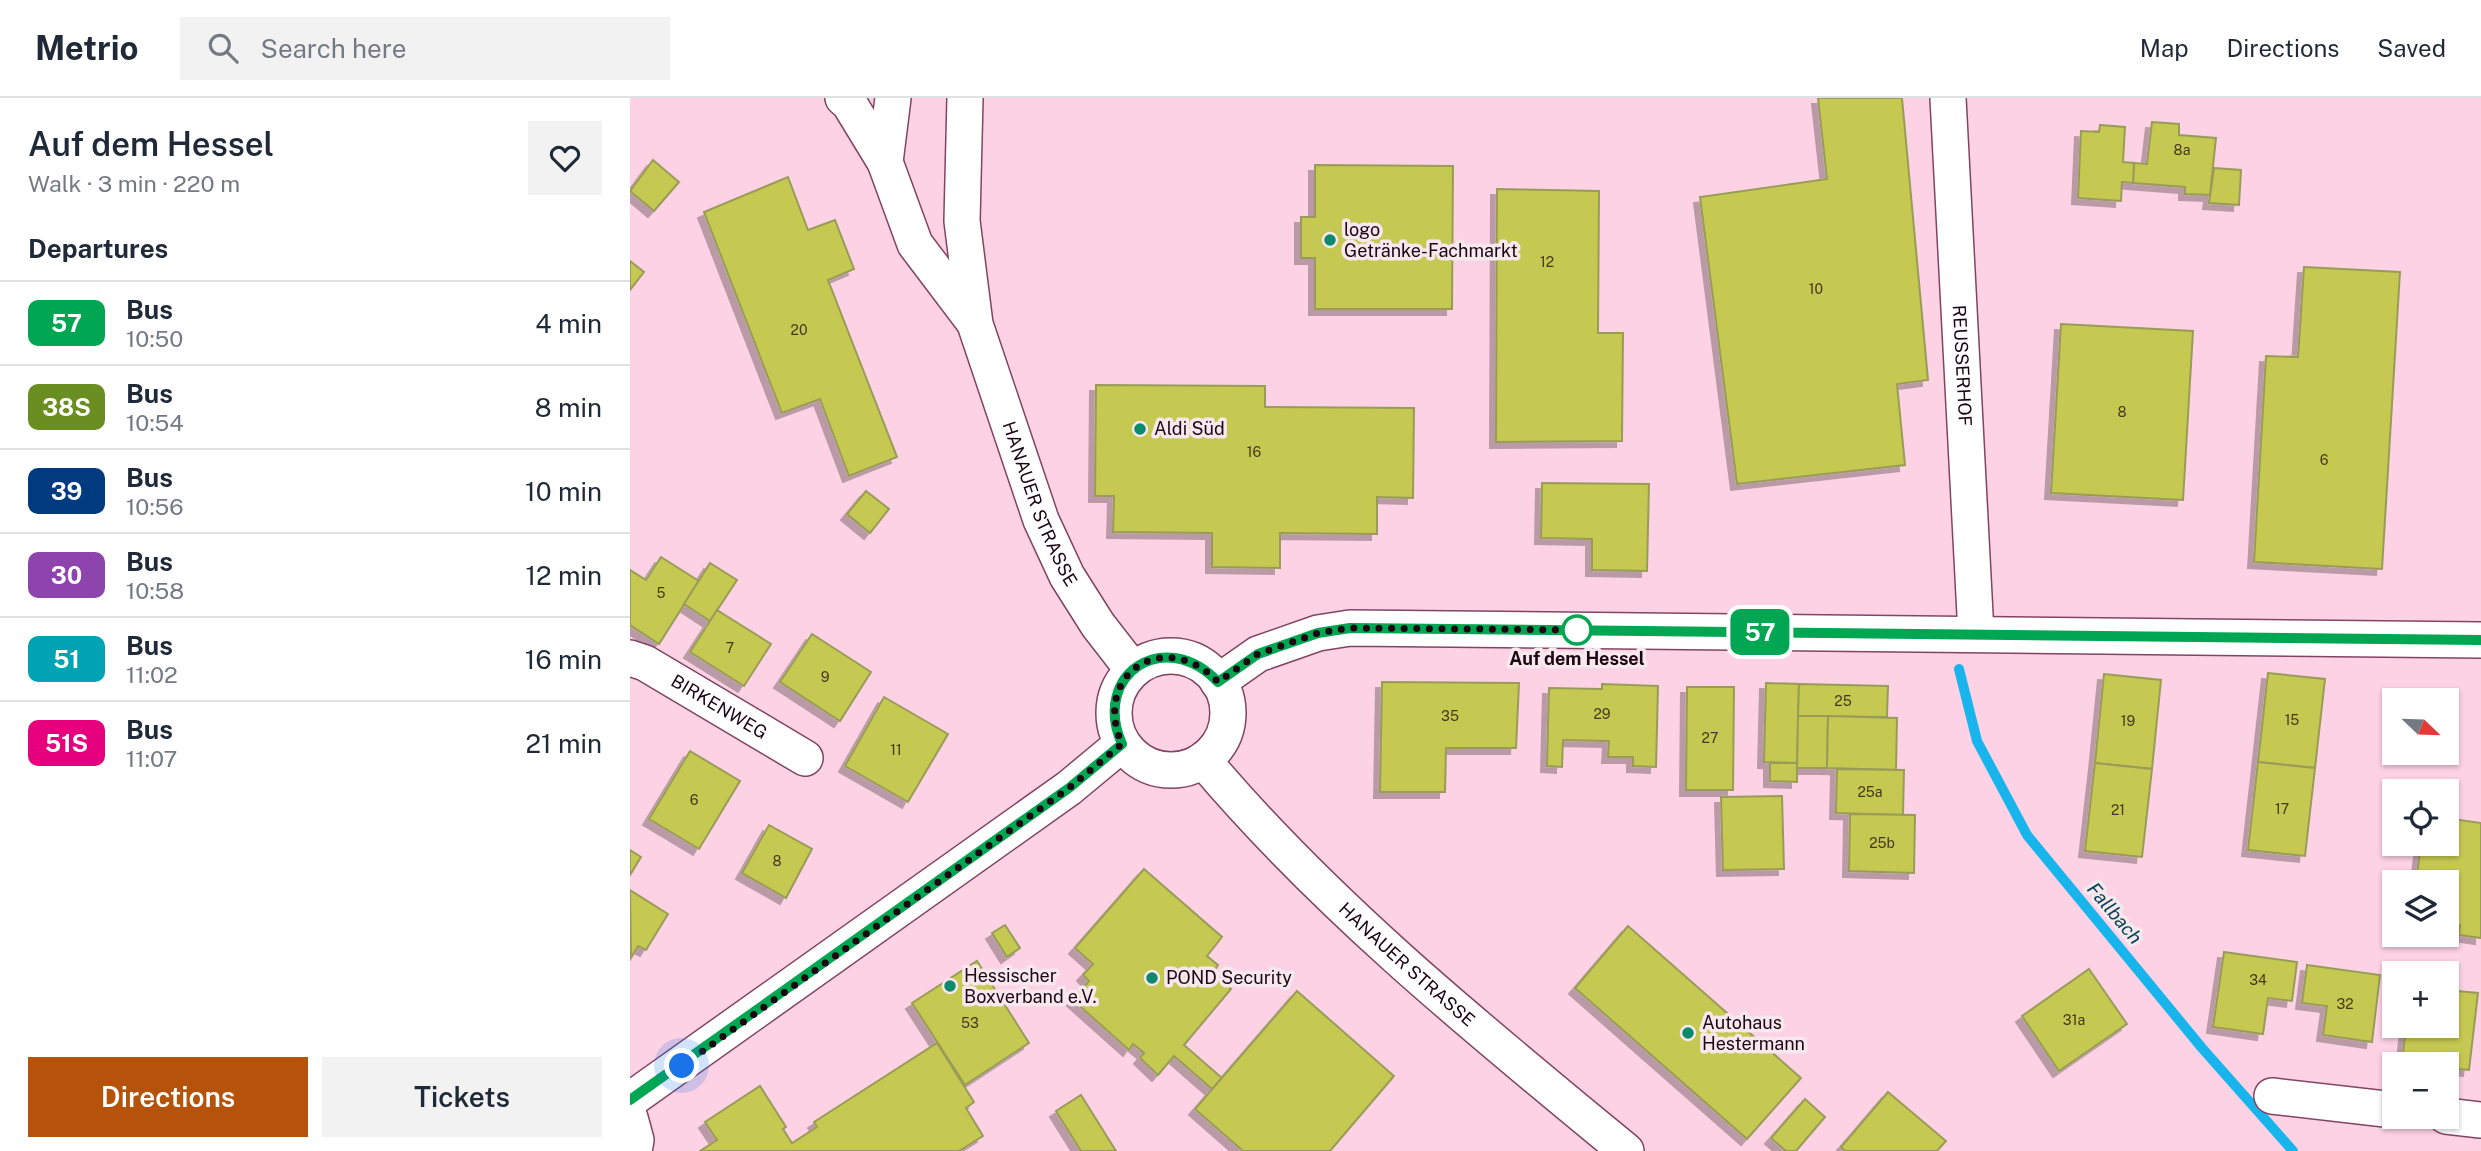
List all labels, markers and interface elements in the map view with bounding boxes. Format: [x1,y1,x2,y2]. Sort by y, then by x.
search box [180,17,670,80]
text: Metrio [35,29,138,67]
icon: search [204,29,242,67]
text: Search here [260,33,406,64]
text: Map [2140,34,2189,62]
text: Directions [2227,34,2339,62]
text: Saved [2377,34,2446,62]
button: heart [528,121,602,195]
text: Auf dem Hessel [28,125,274,163]
house number: 8a [2174,142,2190,158]
text: Walk · 3 min · 220 m [28,170,240,197]
place label: logo Getränke-Fachmarkt [1344,219,1518,261]
marker: logo Getränke-Fachmarkt [1322,232,1338,248]
text: Departures [28,233,168,264]
house number: 12 [1540,254,1554,270]
house number: 10 [1809,281,1823,297]
text: Bus [126,294,173,325]
street label: REUSSERHOF [1949,304,1976,427]
text: 4 min [535,308,602,339]
text: 57 [51,309,82,337]
house number: 20 [791,322,807,338]
text: 10:50 [126,325,183,352]
text: Bus [126,378,173,409]
text: 8 min [535,392,602,423]
text: 38S [42,393,91,421]
house number: 8 [2117,404,2127,420]
text: 10:54 [126,409,184,436]
place label: Aldi Süd [1154,418,1225,439]
street label: HANAUER STRASSE [999,419,1082,590]
marker: Aldi Süd [1132,421,1148,437]
house number: 16 [1247,444,1261,460]
house number: 6 [2320,452,2329,468]
text: Bus [126,462,173,493]
text: 10 min [525,476,602,507]
text: 39 [51,477,82,505]
text: 10:56 [126,493,184,520]
text: Bus [126,546,173,577]
text: 12 min [526,560,602,591]
text: 30 [51,561,82,589]
text: 10:58 [126,577,184,604]
house number: 5 [657,585,666,601]
line badge: 57 [1728,609,1792,655]
marker: Auf dem Hessel [1562,615,1592,645]
text: 57 [1744,618,1776,646]
text: Bus [126,630,173,661]
house number: 7 [726,640,734,656]
text: 16 min [525,644,602,675]
text: 51 [53,645,80,673]
place label: Auf dem Hessel [1509,648,1645,669]
text: 11:02 [126,661,178,688]
house number: 9 [821,669,830,685]
street label: BIRKENWEG [667,670,771,743]
north arrow [2382,688,2459,765]
map controls [2382,688,2459,1129]
house number: 25 [1834,693,1852,709]
house number: 29 [1593,706,1611,722]
house number: 35 [1441,708,1459,724]
house number: 15 [2285,712,2299,728]
house number: 19 [2121,713,2135,729]
text: Bus [126,714,173,745]
text: 21 min [526,728,602,759]
text: 51S [45,729,88,757]
house number: 27 [1702,730,1718,746]
house number: 11 [890,742,902,758]
text: 11:07 [126,745,177,772]
button: locate [2382,779,2459,856]
house number: 25a [1857,784,1883,800]
house number: 6 [690,792,699,808]
house number: 17 [2275,801,2289,817]
house number: 21 [2111,802,2125,818]
house number: 25b [1869,835,1895,851]
house number: 8 [772,853,782,869]
button: layers [2382,870,2459,947]
water label: Fallbach [2083,878,2147,948]
street label: HANAUER STRASSE [1335,898,1479,1031]
button: + [2382,961,2459,1038]
place label: Hessischer Boxverband e.V. [964,965,1097,1007]
place label: POND Security [1166,967,1292,988]
marker: POND Security [1144,970,1160,986]
house number: 34 [2249,972,2267,988]
marker: Hessischer Boxverband e.V. [942,978,958,994]
house number: 32 [2336,996,2354,1012]
place label: Autohaus Hestermann [1702,1012,1805,1054]
house number: 31a [2063,1012,2085,1028]
house number: 53 [961,1015,979,1031]
marker: Autohaus Hestermann [1680,1025,1696,1041]
your location [664,1048,699,1083]
button: − [2382,1052,2459,1129]
button: Directions [28,1057,308,1137]
button: Tickets [322,1057,602,1137]

